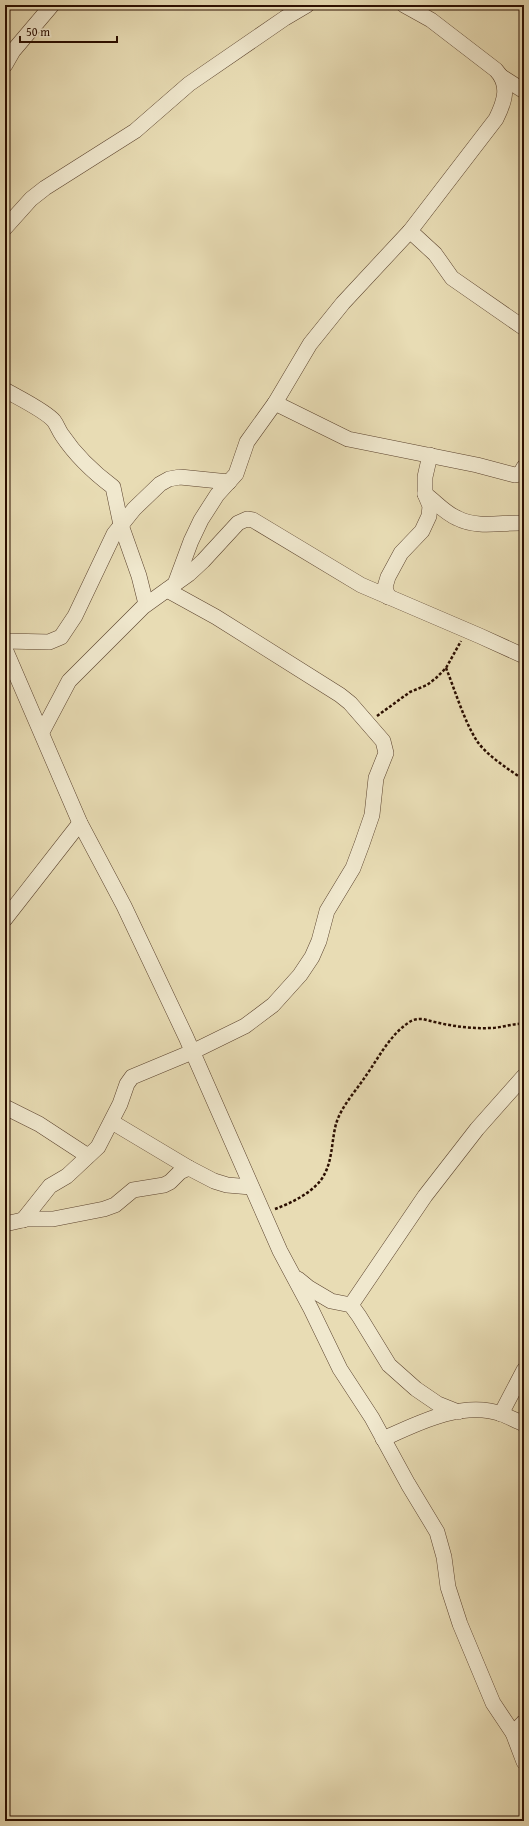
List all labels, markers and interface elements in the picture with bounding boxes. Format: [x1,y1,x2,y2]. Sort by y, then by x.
scale bar [20,18,117,44]
text: 50 m [26,23,50,40]

